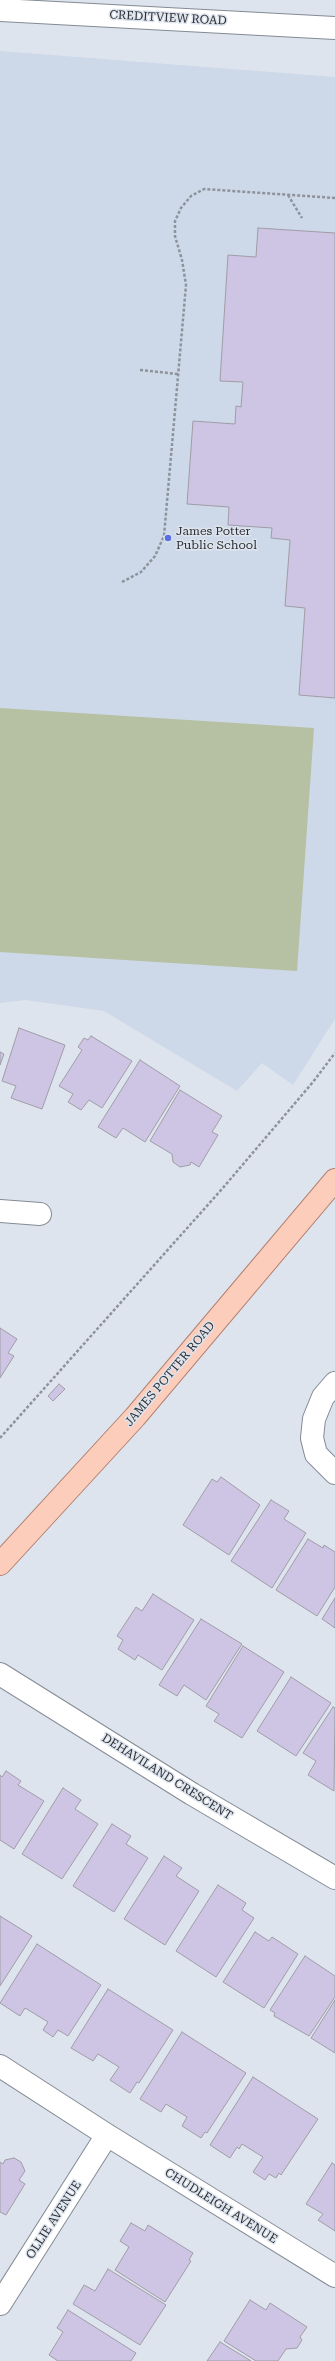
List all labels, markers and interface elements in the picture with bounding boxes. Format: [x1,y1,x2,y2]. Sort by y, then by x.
street label: CREDITVIEW ROAD [109,8,227,28]
place label: James Potter Public School [176,524,257,552]
marker: James Potter Public School [163,533,173,543]
street label: JAMES POTTER ROAD [122,1319,218,1429]
street label: DEHAVILAND CRESCENT [99,1731,235,1823]
street label: CHUDLEIGH AVENUE [162,2165,280,2247]
street label: OLLIE AVENUE [23,2178,85,2262]

